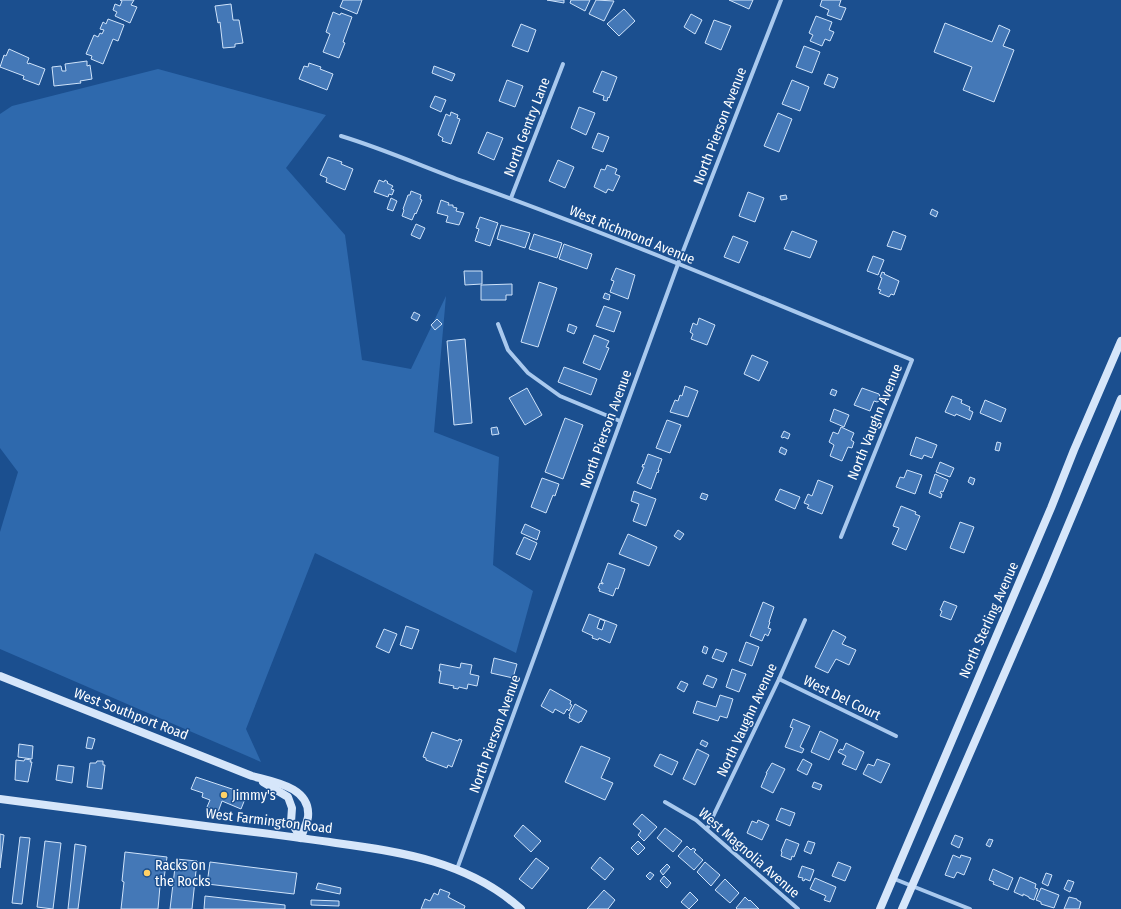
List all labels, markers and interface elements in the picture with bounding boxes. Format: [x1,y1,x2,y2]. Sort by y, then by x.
street label: North Pierson Avenue [690,65,750,187]
street label: North Gentry Lane [500,75,554,179]
street label: West Richmond Avenue [567,202,697,268]
street label: North Vaughn Avenue [844,362,906,482]
street label: North Pierson Avenue [577,368,635,490]
street label: North Sterling Avenue [956,559,1022,681]
street label: North Vaughn Avenue [713,660,781,780]
street label: West Del Court [800,672,884,724]
street label: North Pierson Avenue [466,673,524,795]
street label: West Southport Road [71,684,191,744]
place label: Jimmy's [232,787,276,804]
marker: Jimmy's [219,790,229,800]
street label: West Magnolia Avenue [695,804,803,902]
street label: West Farmington Road [205,805,333,837]
place label: Racks on the Rocks [155,857,210,890]
marker: Racks on the Rocks [142,868,152,878]

